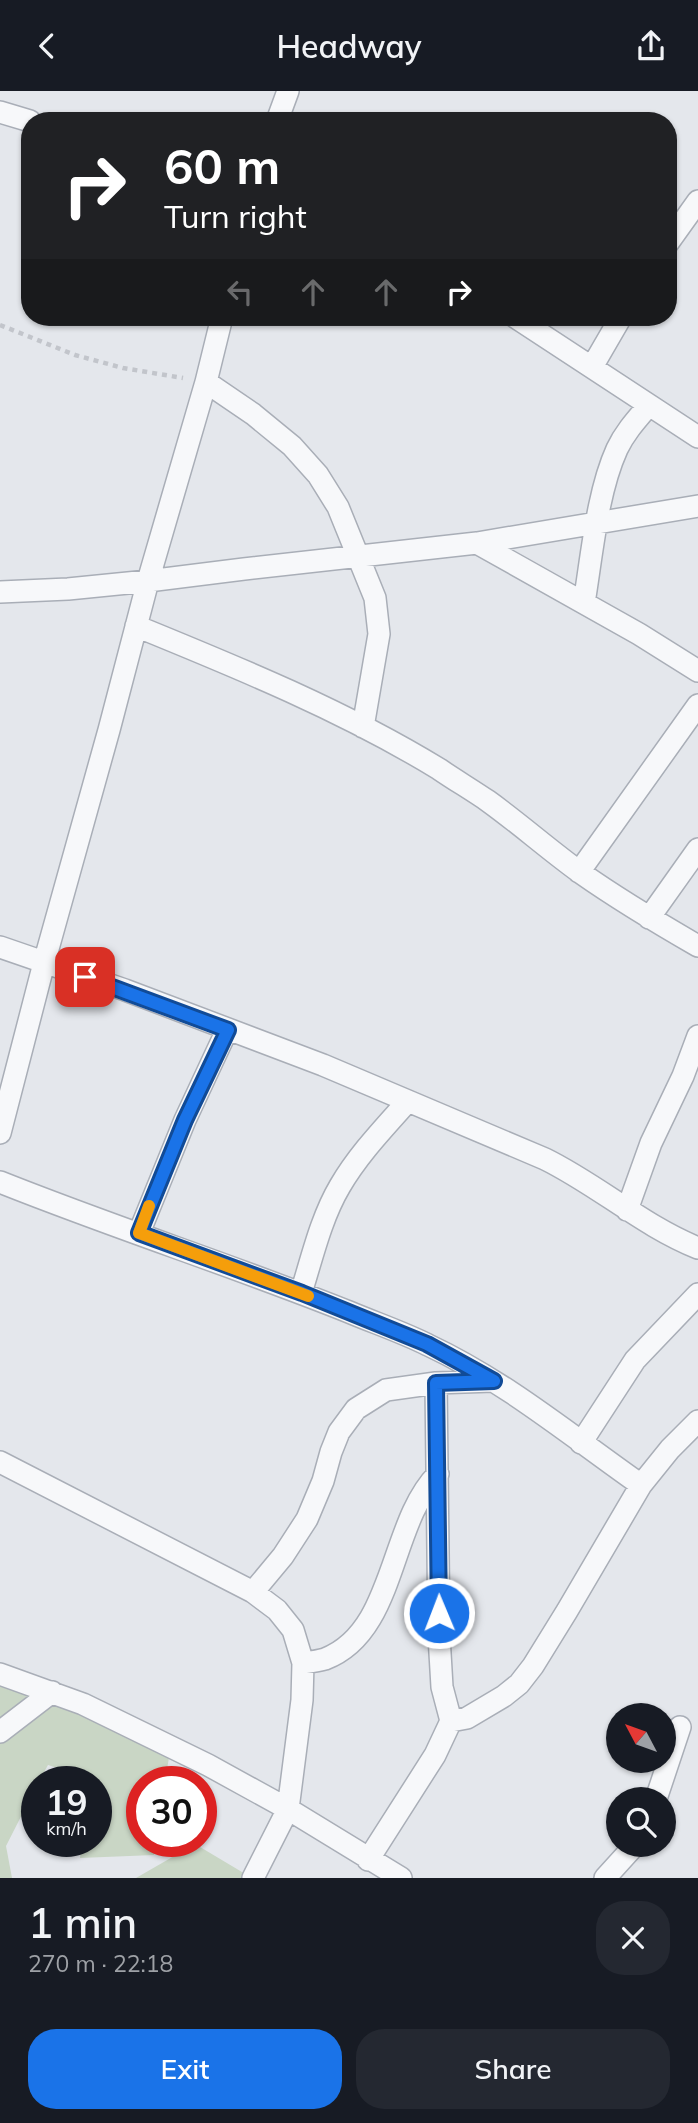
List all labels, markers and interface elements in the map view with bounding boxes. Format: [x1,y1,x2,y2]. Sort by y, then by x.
text: Headway [276,26,422,66]
icon: back [28,27,66,65]
icon: share [632,27,670,65]
text: 60 m [164,135,280,196]
icon: right [49,140,140,231]
text: Turn right [164,196,307,236]
icon: left [221,273,259,311]
icon: ahead [294,273,332,311]
icon: ahead [367,273,405,311]
icon: right [440,273,478,311]
pin [55,947,115,1007]
icon: arrive [66,958,104,996]
position arrow [402,1576,476,1650]
north arrow [606,1703,676,1773]
map controls [606,1703,676,1857]
speed limit sign: 30 [126,1766,217,1857]
text: 19 [45,1780,88,1824]
button: search [606,1787,676,1857]
text: km/h [46,1817,87,1840]
text: 1 min [28,1896,137,1949]
button: close [596,1901,670,1975]
text: 270 m · 22:18 [28,1949,173,1978]
button: Exit [28,2029,342,2109]
button: Share [356,2029,670,2109]

